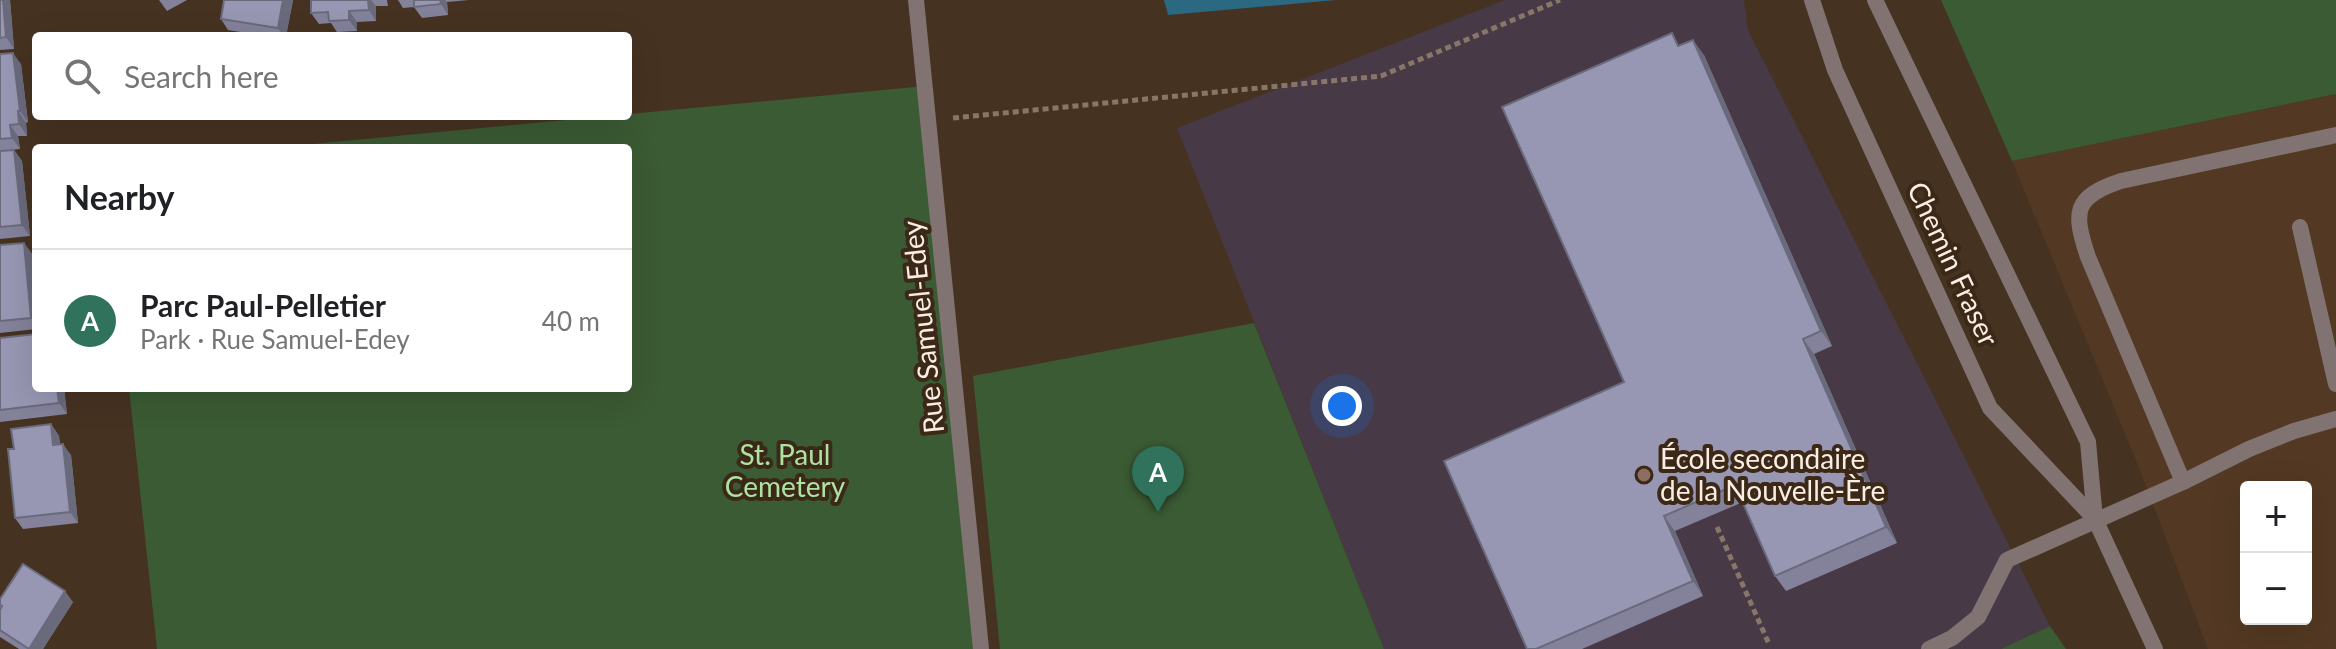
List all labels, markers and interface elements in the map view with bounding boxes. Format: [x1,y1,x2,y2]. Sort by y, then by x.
search box [32,32,632,120]
icon: search [60,54,104,98]
text: Search here [124,58,279,94]
text: Nearby [64,176,175,217]
street label: Chemin Fraser [1901,176,2007,351]
street label: Rue Samuel-Edey [894,218,950,435]
text: Parc Paul-Pelletier [140,287,386,323]
text: A [81,305,99,337]
text: 40 m [542,305,600,337]
text: Park · Rue Samuel-Edey [140,323,410,355]
your location [1322,386,1362,426]
park label: St. Paul Cemetery [725,437,846,503]
place label: École secondaire de la Nouvelle-Ère [1660,441,1885,507]
pin: A [1132,446,1184,512]
marker: École secondaire de la Nouvelle-Ère [1635,466,1653,484]
map controls [2240,481,2312,625]
button: + [2240,481,2312,553]
button: − [2240,553,2312,625]

